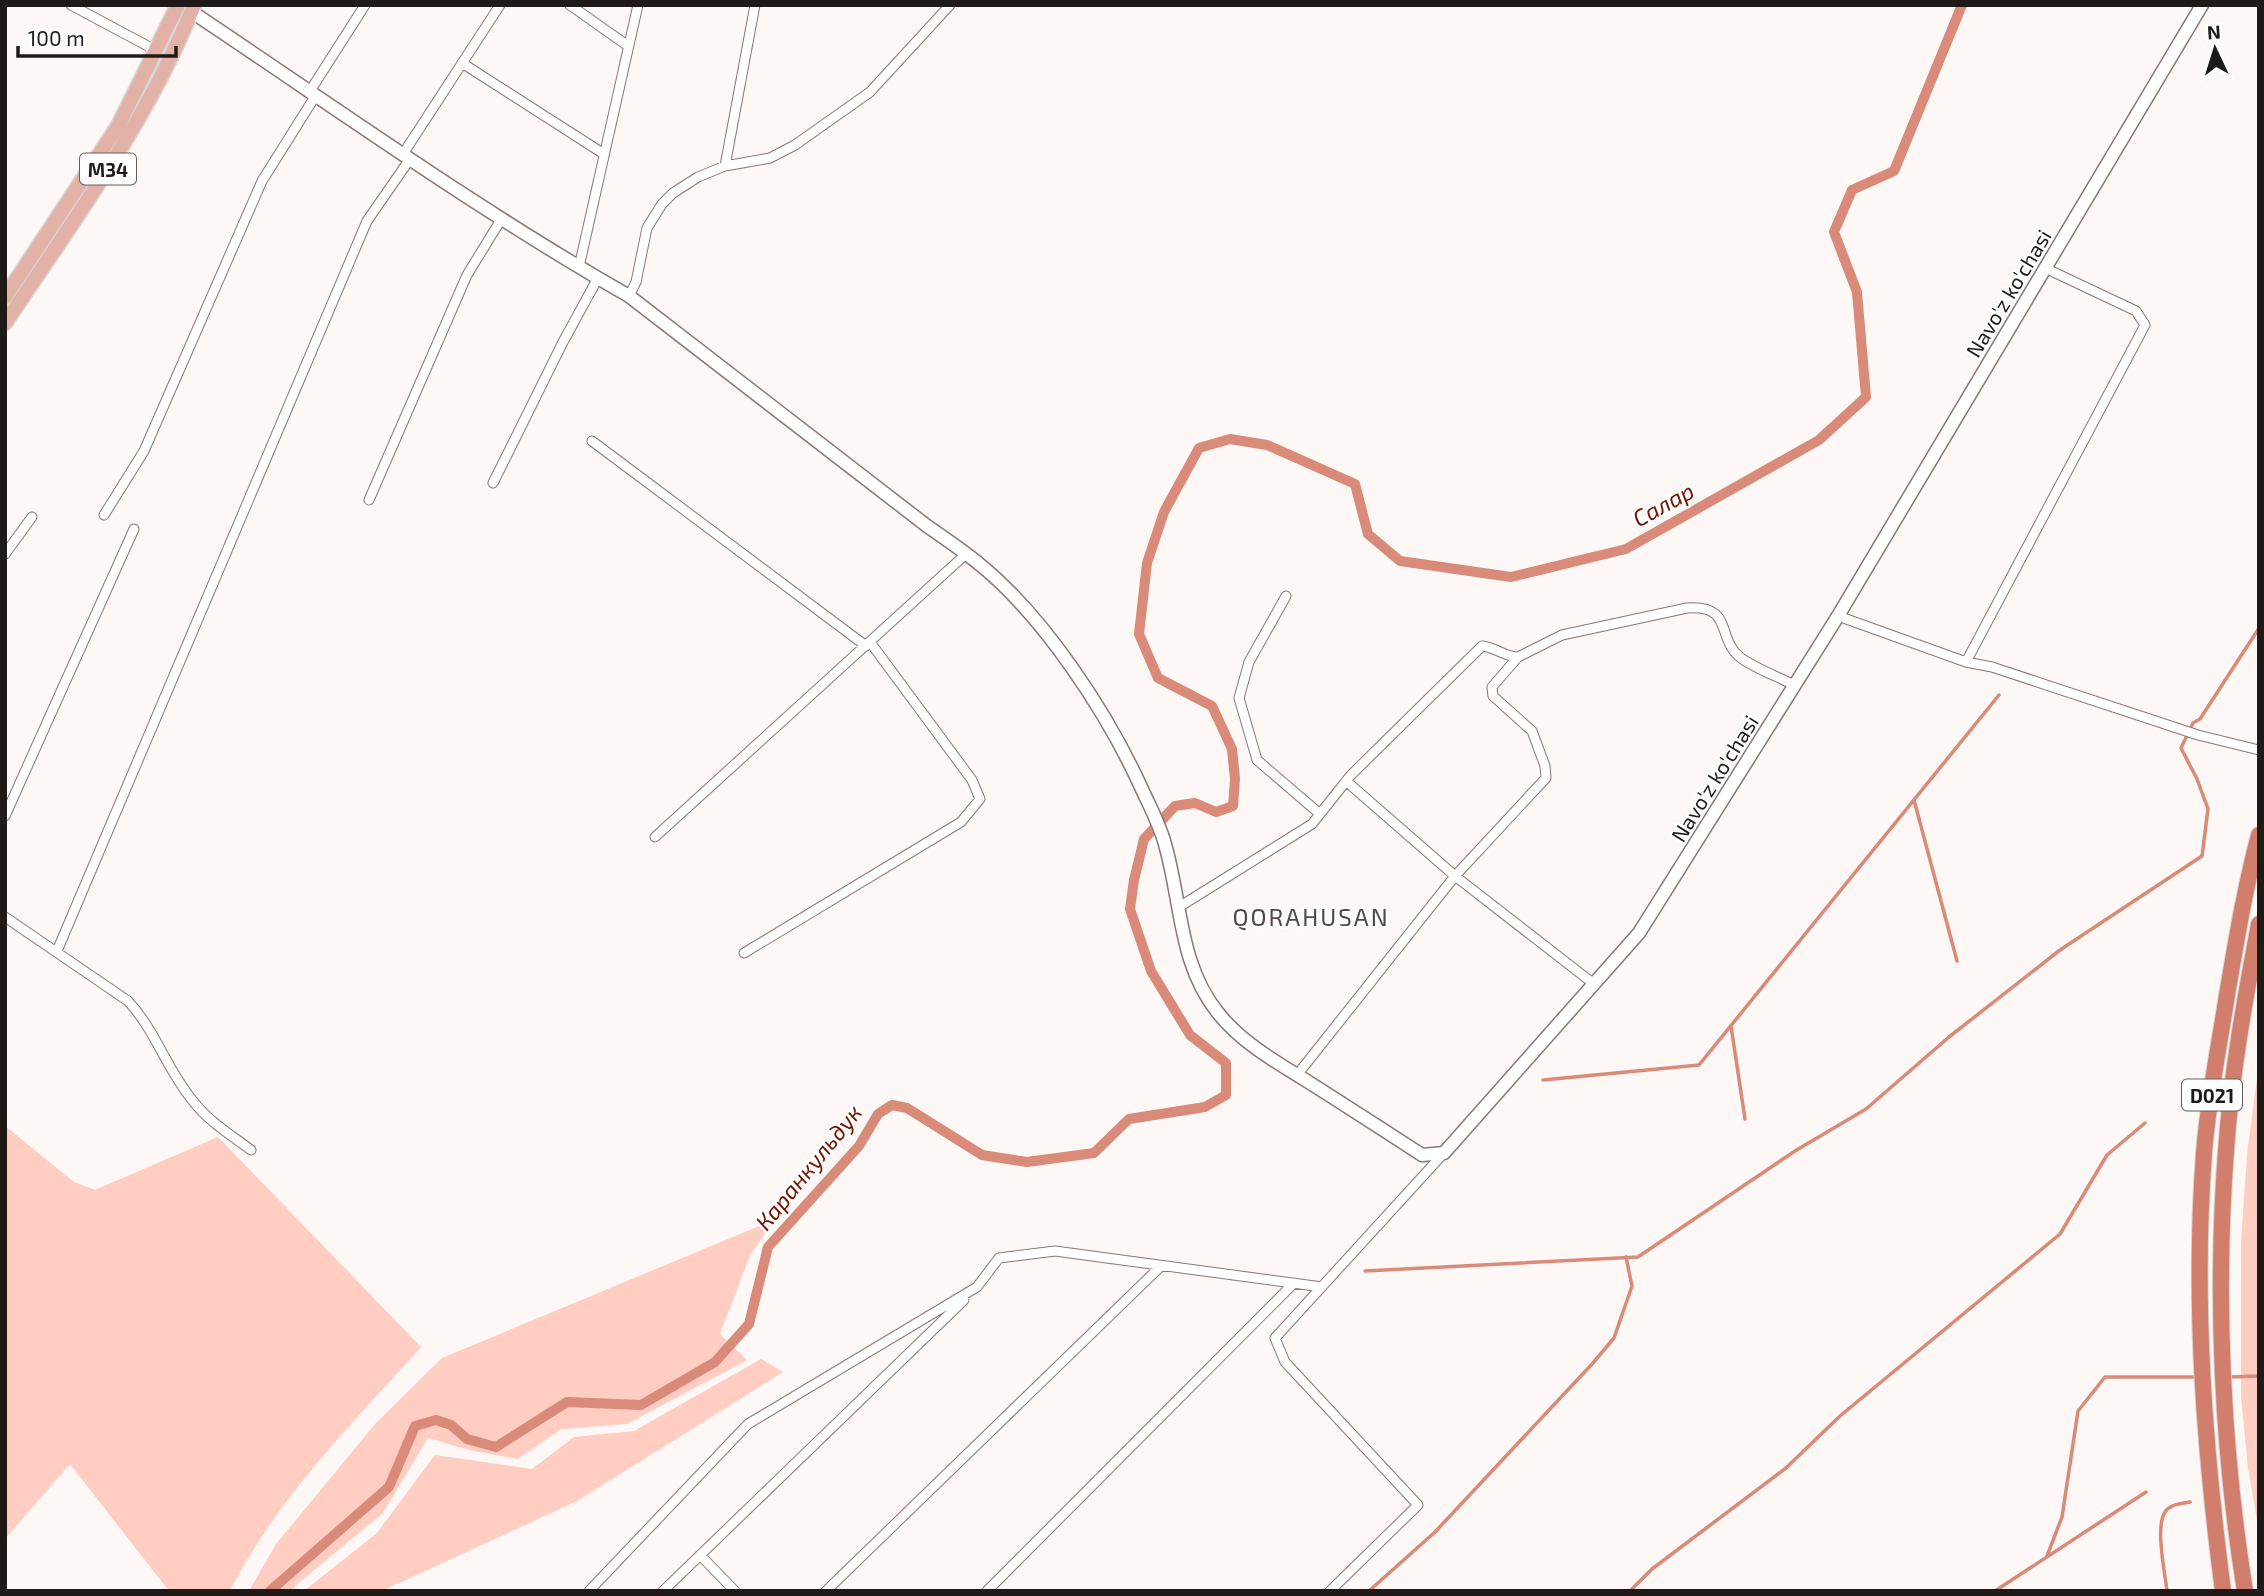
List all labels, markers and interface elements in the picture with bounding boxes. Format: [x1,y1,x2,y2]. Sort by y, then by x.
scale bar [18,14,175,58]
north arrow [2180,14,2250,84]
text: N [2206,20,2221,43]
text: 100 m [28,25,85,50]
road number: M34 [80,154,136,184]
street label: Navo'z ko'chasi [1960,225,2056,361]
water label: Салар [1627,476,1699,532]
street label: Navo'z ko'chasi [1665,710,1763,846]
district label: QORAHUSAN [1232,902,1390,931]
road number: D021 [2182,1079,2242,1110]
water label: Каранкульдук [749,1099,867,1235]

